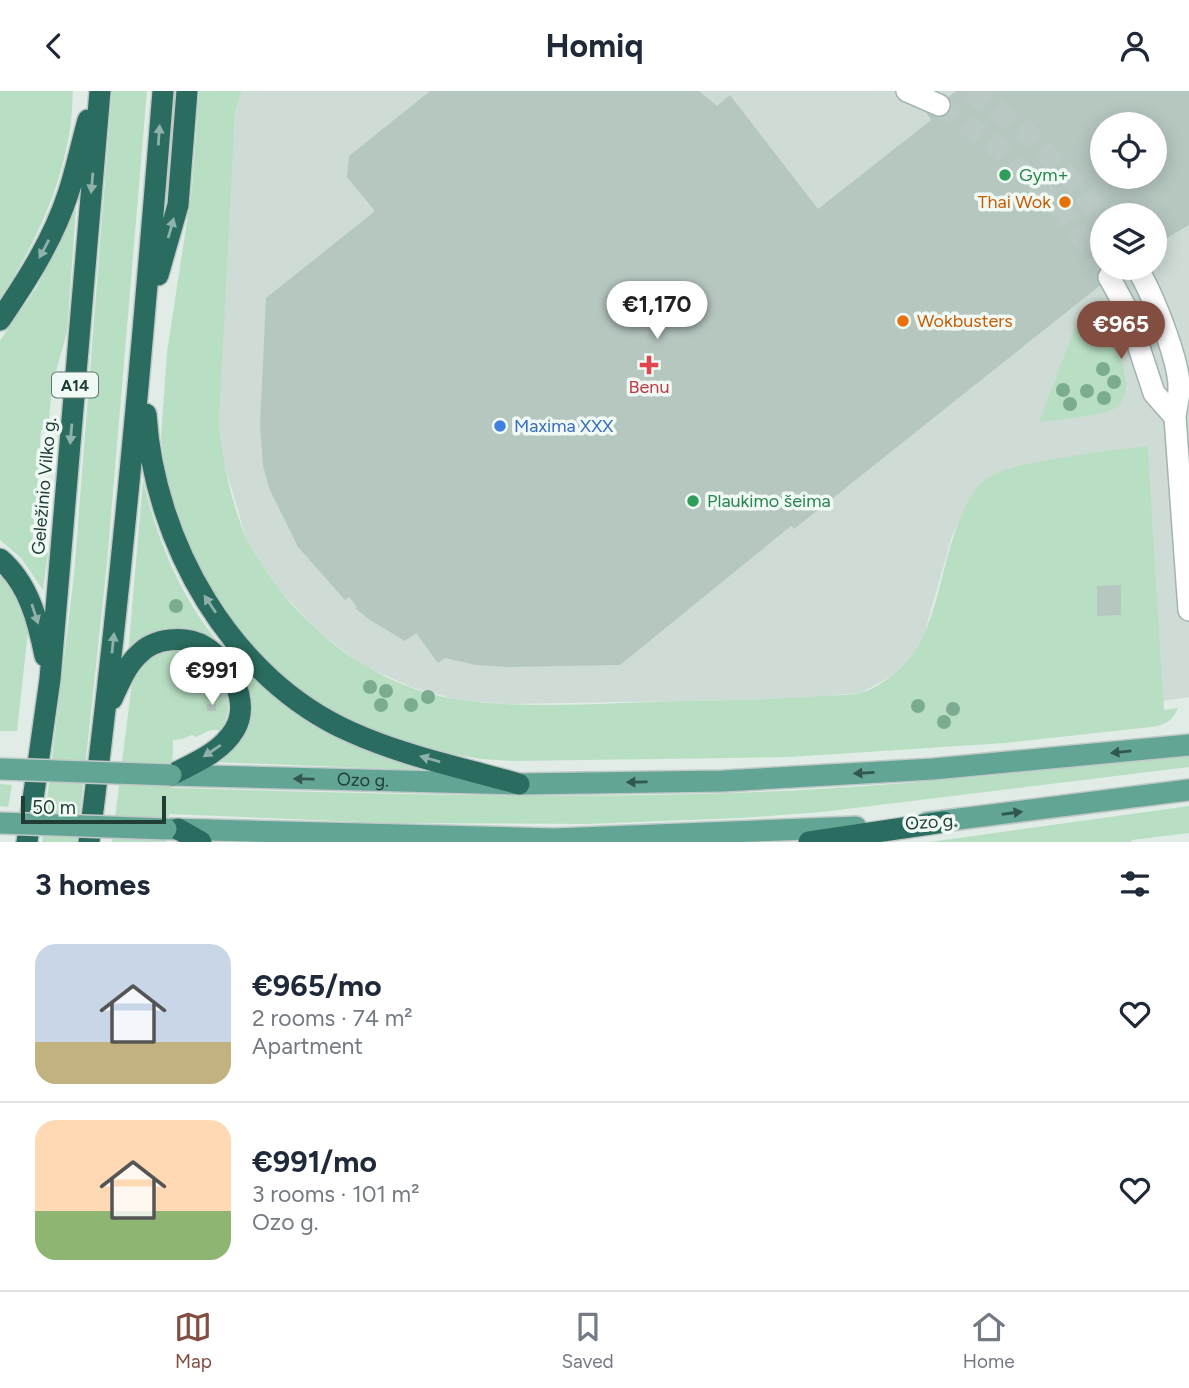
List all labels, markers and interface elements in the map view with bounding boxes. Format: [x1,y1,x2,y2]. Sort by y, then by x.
icon: back [35,27,73,65]
text: Homiq [546,27,643,65]
icon: person [1116,27,1154,65]
map controls [1090,112,1167,280]
button: locate [1090,112,1167,189]
one-way arrow [154,123,165,145]
place label: Gym+ [1019,164,1069,186]
marker: Gym+ [997,167,1013,183]
one-way arrow [86,173,97,195]
place label: Thai Wok [978,191,1051,213]
marker: Thai Wok [1057,194,1073,210]
button: layers [1090,203,1167,280]
one-way arrow [167,217,177,238]
one-way arrow [39,239,51,259]
pin: €1,170 [600,281,714,341]
text: €1,170 [623,290,692,318]
pin: €965 [1080,301,1162,361]
place label: Wokbusters [917,310,1013,332]
text: €965 [1093,310,1149,338]
marker: Wokbusters [895,313,911,329]
marker: Benu [641,357,657,373]
road number: A14 [52,373,98,397]
place label: Benu [629,376,669,398]
place label: Maxima XXX [514,415,613,437]
street label: Geležinio Vilko g. [27,416,61,556]
marker: Maxima XXX [492,418,508,434]
one-way arrow [65,424,76,446]
place label: Plaukimo šeima [707,490,831,512]
marker: Plaukimo šeima [685,493,701,509]
one-way arrow [203,595,217,613]
one-way arrow [30,604,40,625]
one-way arrow [108,632,119,654]
pin: €991 [171,647,253,707]
text: €991 [186,656,238,684]
one-way arrow [202,745,222,758]
one-way arrow [1110,747,1132,758]
one-way arrow [419,753,440,763]
one-way arrow [853,767,875,778]
street label: Ozo g. [337,768,389,792]
one-way arrow [293,773,315,784]
one-way arrow [626,776,648,788]
scale bar [21,793,166,825]
text: 50 m [32,796,76,819]
one-way arrow [1001,808,1023,819]
street label: Ozo g. [904,809,958,835]
icon: filters [1116,865,1154,903]
text: 3 homes [35,866,150,903]
text: €965/mo [252,967,382,1004]
icon: home [91,972,175,1056]
icon: heart [1116,995,1154,1033]
text: 2 rooms · 74 m² [252,1004,413,1032]
text: Apartment [252,1032,363,1060]
text: €991/mo [252,1143,377,1180]
icon: home [91,1148,175,1232]
icon: heart [1116,1171,1154,1209]
text: 3 rooms · 101 m² [252,1180,419,1208]
text: Ozo g. [252,1208,318,1236]
tab: Map [174,1308,212,1373]
tab: Saved [561,1308,614,1373]
tab: Home [963,1308,1015,1373]

